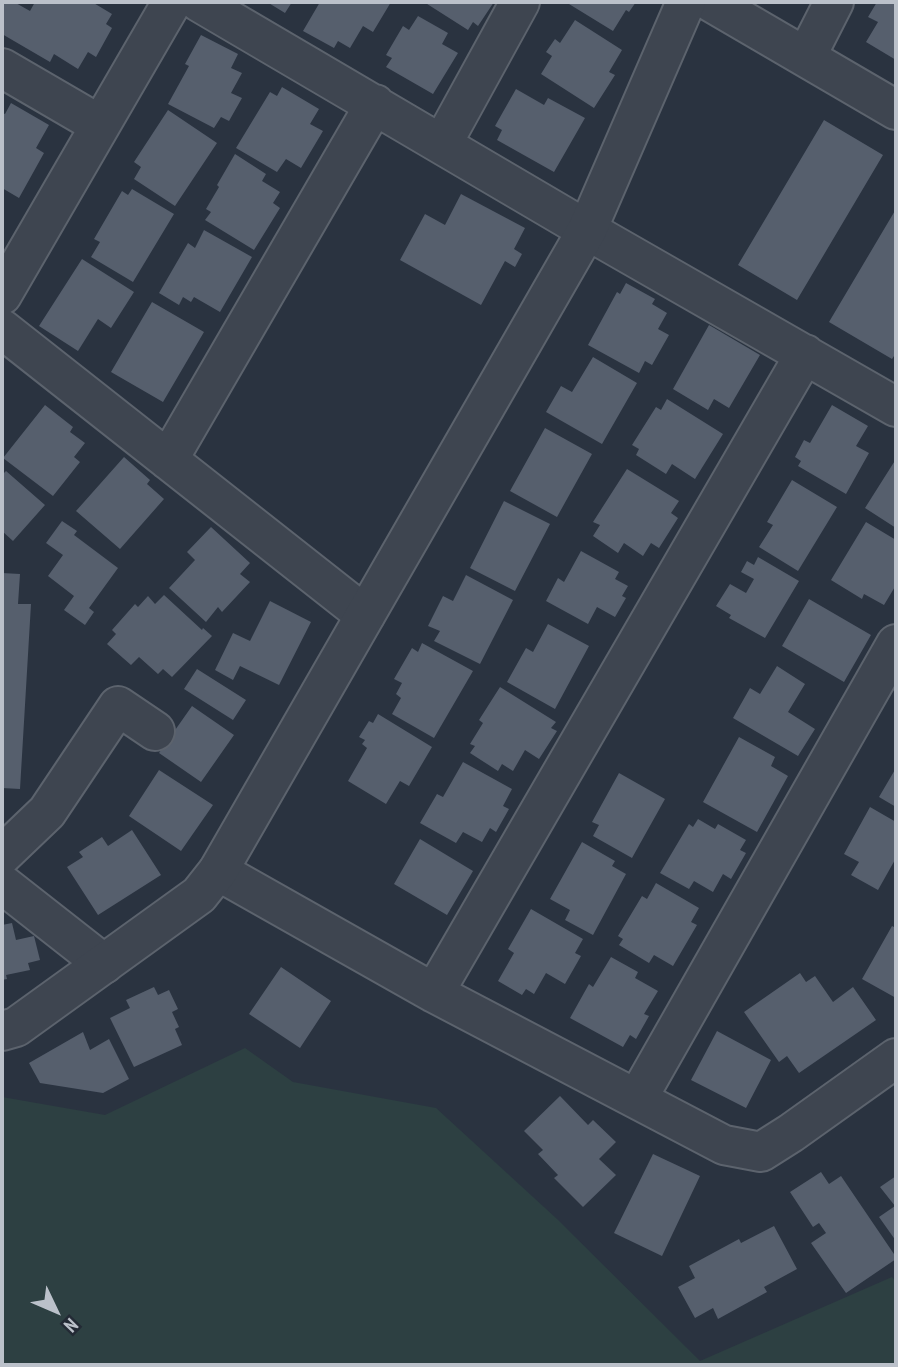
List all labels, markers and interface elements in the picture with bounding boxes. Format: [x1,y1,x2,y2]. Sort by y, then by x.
north arrow [21,1276,91,1346]
text: N [59,1314,83,1338]

